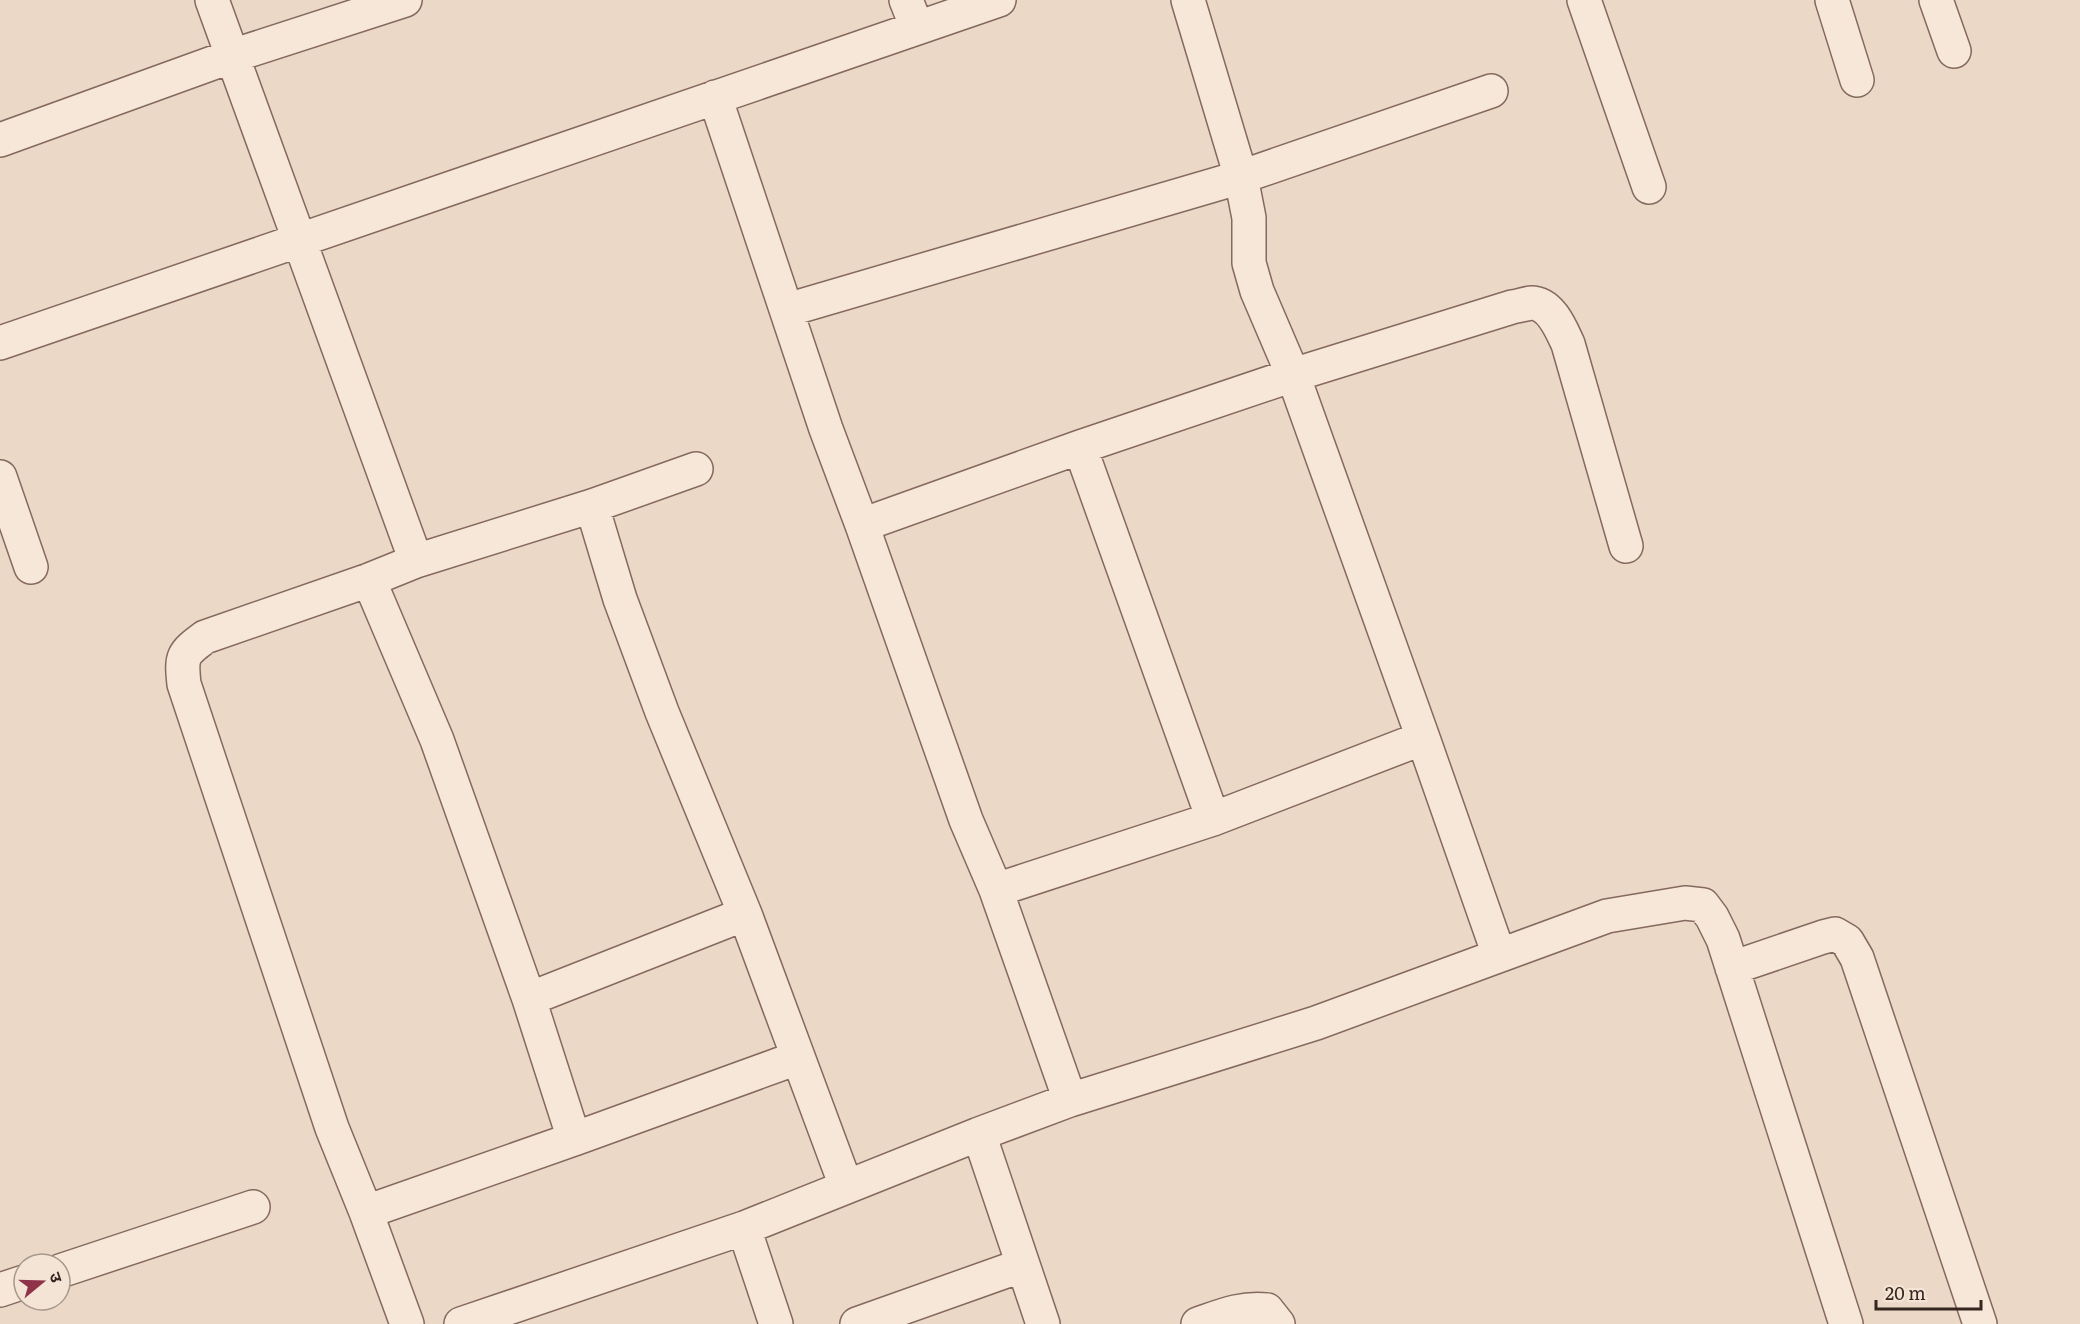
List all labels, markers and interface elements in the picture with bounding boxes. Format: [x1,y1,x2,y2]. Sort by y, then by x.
north arrow [12,1252,72,1312]
text: उ [44,1268,70,1286]
scale bar [1876,1273,1981,1311]
text: 20 m [1885,1279,1926,1306]

